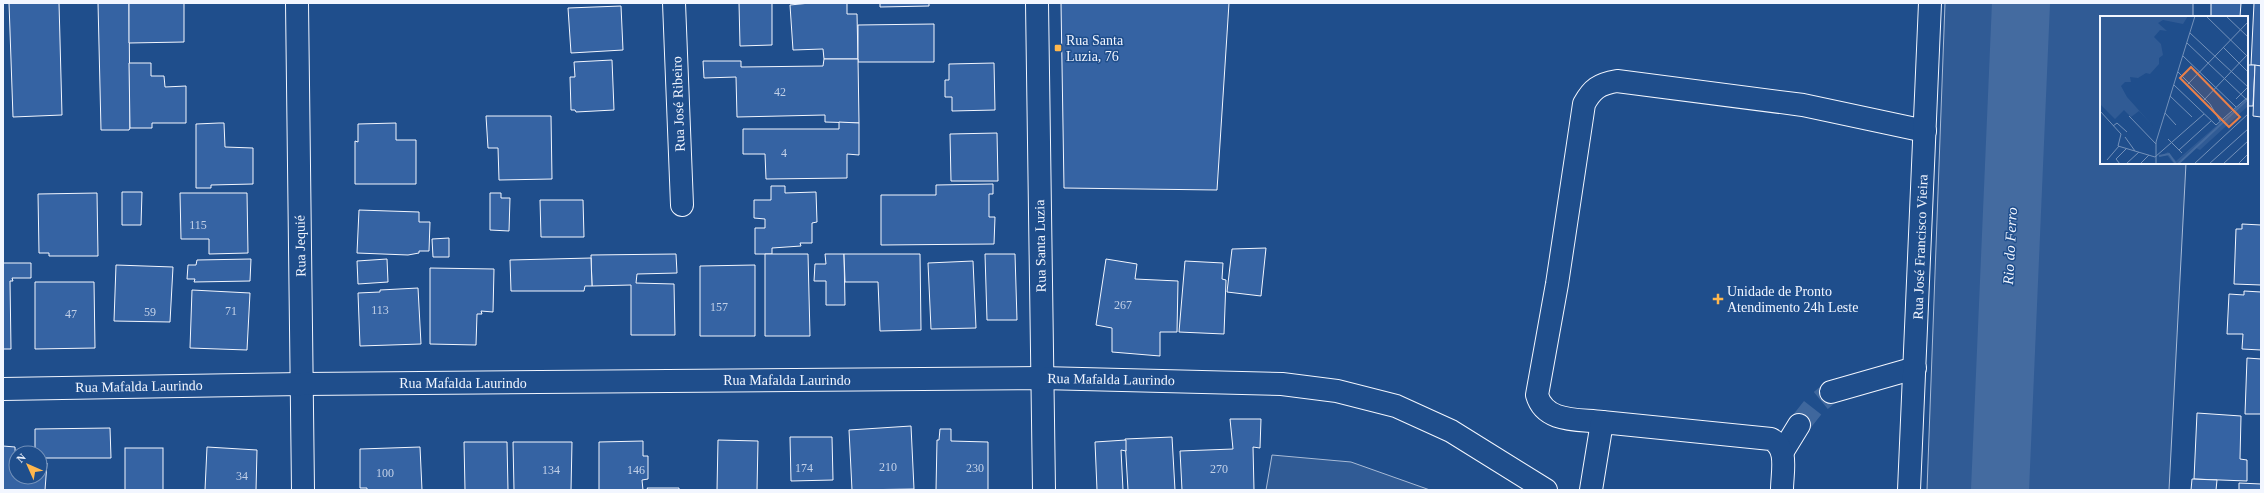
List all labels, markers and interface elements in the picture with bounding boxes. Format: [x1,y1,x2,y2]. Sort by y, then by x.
inset map [2100,16,2248,164]
place label: Rua Santa Luzia, 76 [1066,33,1124,64]
marker: Rua Santa Luzia, 76 [1053,43,1063,53]
street label: Rua José Ribeiro [669,56,688,152]
house number: 42 [774,85,786,99]
house number: 4 [781,146,787,160]
street label: Rua José Francisco Vieira [1910,173,1931,320]
street label: Rua Santa Luzia [1032,199,1049,292]
water label: Rio do Ferro [2000,206,2020,286]
street label: Rua Jequié [292,215,309,277]
house number: 115 [189,218,207,232]
place label: Unidade de Pronto Atendimento 24h Leste [1727,284,1858,315]
marker: Unidade de Pronto Atendimento 24h Leste [1712,293,1724,305]
house number: 267 [1114,298,1132,312]
house number: 157 [710,300,728,314]
house number: 113 [371,303,389,317]
house number: 71 [225,304,237,318]
house number: 59 [144,305,156,319]
house number: 47 [65,307,77,321]
street label: Rua Mafalda Laurindo [1047,371,1175,388]
street label: Rua Mafalda Laurindo [723,373,851,388]
street label: Rua Mafalda Laurindo [399,376,527,391]
street label: Rua Mafalda Laurindo [75,378,203,395]
north arrow [8,445,48,485]
text: N [14,451,28,465]
house number: 210 [879,460,897,474]
house number: 174 [795,461,813,475]
house number: 230 [966,461,984,475]
house number: 270 [1210,462,1228,476]
house number: 134 [542,463,560,477]
house number: 146 [627,463,645,477]
house number: 100 [376,466,394,480]
house number: 34 [236,469,248,483]

